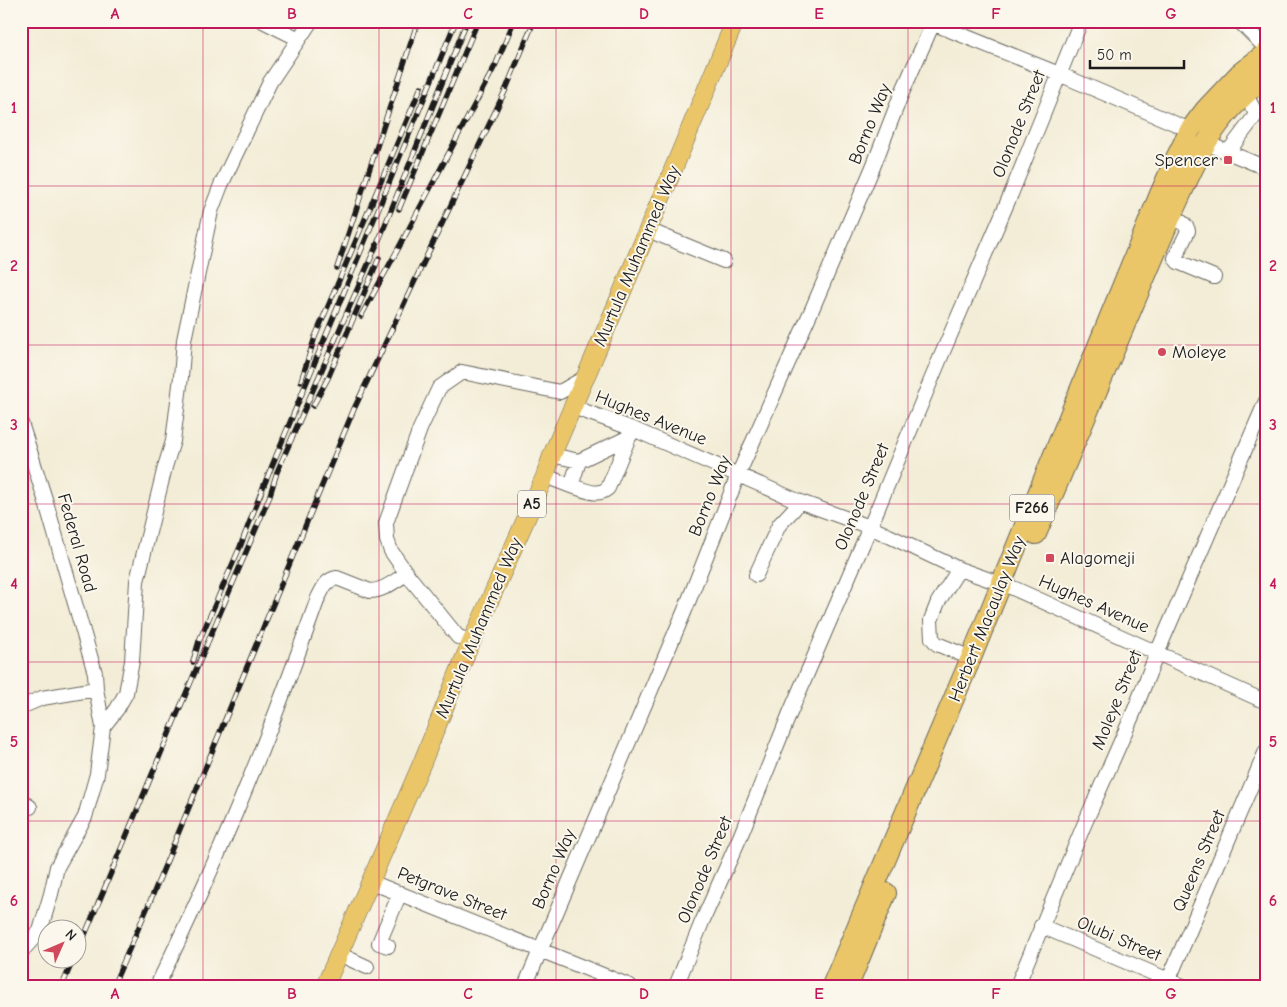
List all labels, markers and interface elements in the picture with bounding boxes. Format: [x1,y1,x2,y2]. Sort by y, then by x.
text: A [111,5,120,23]
text: B [287,5,297,23]
text: C [463,5,473,23]
text: D [639,5,649,23]
text: E [814,5,824,23]
text: F [991,5,1001,23]
text: G [1165,5,1177,23]
scale bar [1090,38,1183,70]
text: 50 m [1097,46,1132,64]
street label: Olonode Street [988,66,1050,181]
street label: Borno Way [844,80,896,167]
text: 1 [11,99,17,117]
text: 1 [1270,99,1276,117]
place label: Spencer [1155,150,1219,171]
marker: Spencer [1222,154,1234,166]
street label: Murtula Muhammed Way [589,162,685,350]
text: 2 [10,257,18,275]
text: 2 [1269,257,1277,275]
place label: Moleye [1172,342,1226,363]
marker: Moleye [1156,346,1168,358]
street label: Hughes Avenue [592,386,710,450]
text: 3 [10,416,18,434]
text: 3 [1269,416,1277,434]
street label: Olonode Street [830,440,894,554]
street label: Borno Way [684,452,736,539]
road number: A5 [518,490,546,518]
street label: Federal Road [53,491,101,595]
road number: F266 [1010,494,1054,522]
street label: Herbert Macaulay Way [944,532,1030,705]
street label: Murtula Muhammed Way [431,534,527,722]
place label: Alagomeji [1060,548,1135,569]
marker: Alagomeji [1044,552,1056,564]
street label: Hughes Avenue [1035,570,1153,638]
text: 4 [10,575,18,593]
text: 4 [1269,575,1277,593]
street label: Moleye Street [1088,646,1147,753]
text: 5 [10,733,18,751]
text: 5 [1269,733,1277,751]
street label: Queens Street [1168,806,1230,915]
street label: Olonode Street [673,813,737,927]
street label: Borno Way [528,825,581,912]
street label: Petgrave Street [394,863,510,926]
text: 6 [10,892,18,910]
text: 6 [1269,892,1277,910]
street label: Olubi Street [1074,912,1165,966]
north arrow [38,920,88,970]
text: N [62,926,80,944]
text: A [111,985,120,1003]
text: B [287,985,297,1003]
text: C [463,985,473,1003]
text: D [639,985,649,1003]
text: E [814,985,824,1003]
text: F [991,985,1001,1003]
text: G [1165,985,1177,1003]

